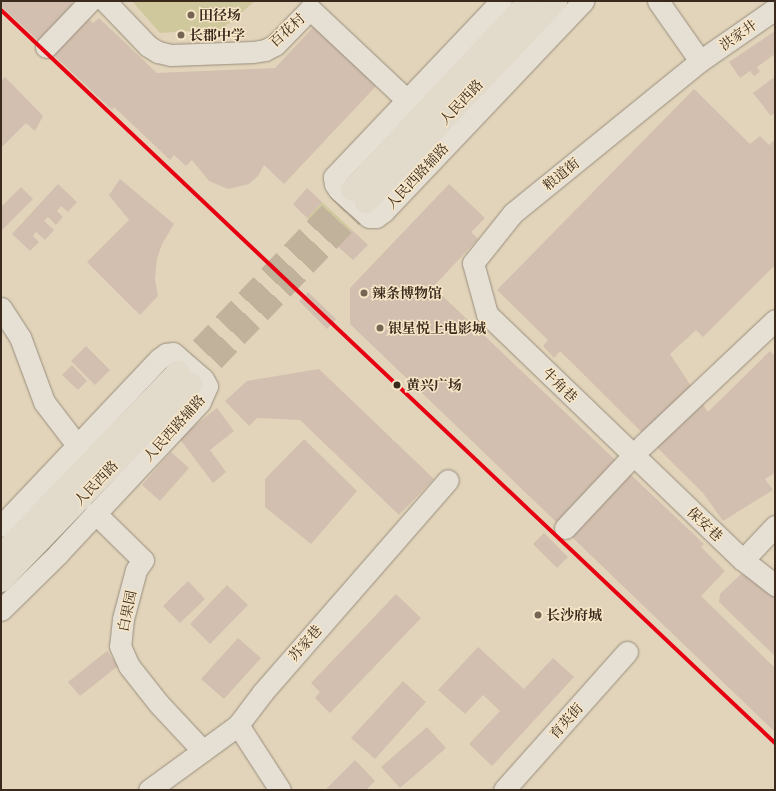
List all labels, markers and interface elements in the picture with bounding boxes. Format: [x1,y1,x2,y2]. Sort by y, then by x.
place label: 田径场 [199,7,241,23]
marker: 田径场 [186,10,196,20]
street label: 百花村 [266,10,308,50]
street label: 洪家井 [716,16,760,54]
place label: 长郡中学 [189,27,245,43]
marker: 长郡中学 [176,30,186,40]
street label: 人民西路 [436,76,486,128]
street label: 人民西路辅路 [382,140,452,212]
street label: 粮道街 [539,154,583,194]
place label: 辣条博物馆 [372,285,442,301]
marker: 辣条博物馆 [359,288,369,298]
place label: 银星悦上电影城 [388,320,486,336]
marker: 银星悦上电影城 [375,323,385,333]
street label: 牛角巷 [539,364,581,406]
place label: 黄兴广场 [406,377,462,393]
marker: 黄兴广场 [391,379,403,391]
street label: 人民西路辅路 [140,391,208,465]
street label: 人民西路 [71,457,121,509]
street label: 保安巷 [684,504,726,544]
street label: 白果园 [114,589,140,633]
place label: 长沙府城 [546,607,602,623]
marker: 长沙府城 [533,610,543,620]
street label: 苏家巷 [285,622,325,664]
street label: 育英街 [546,700,586,742]

